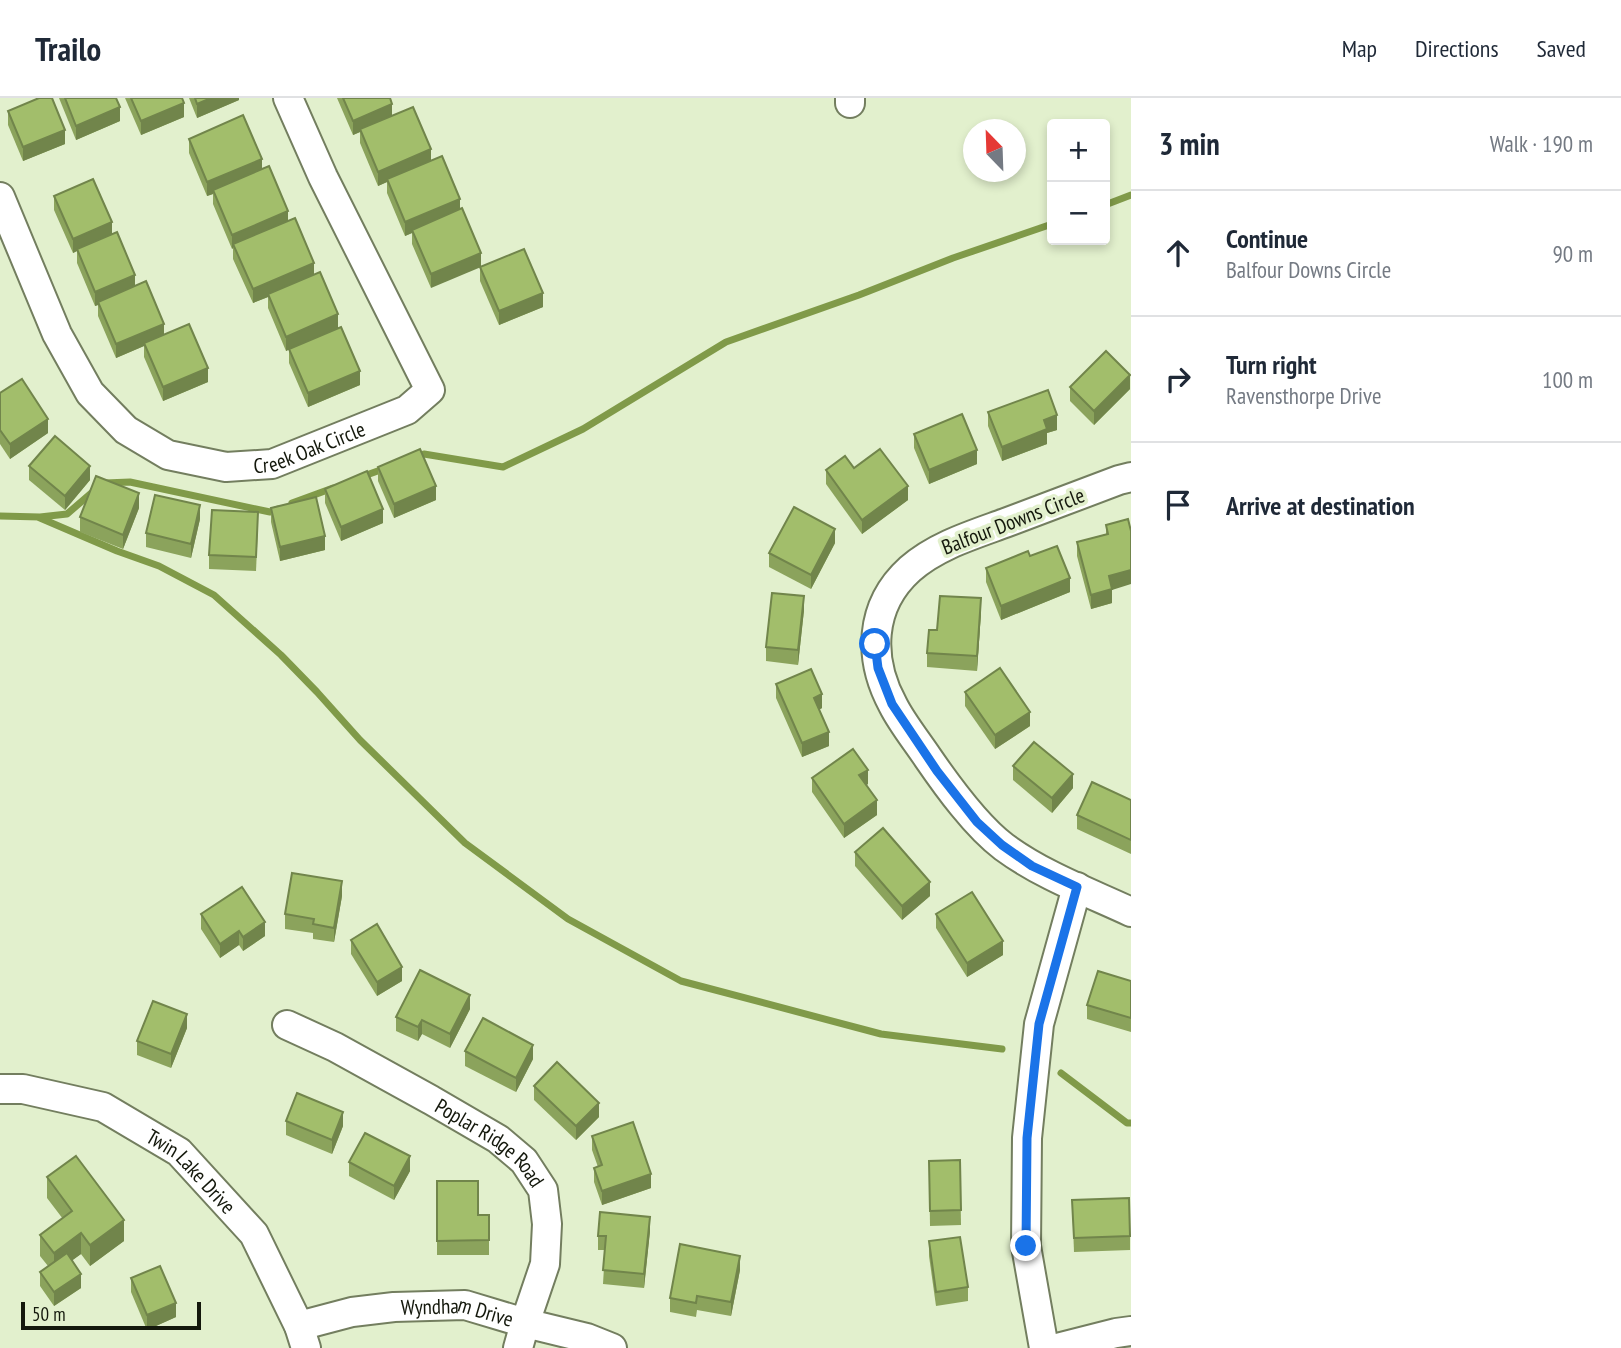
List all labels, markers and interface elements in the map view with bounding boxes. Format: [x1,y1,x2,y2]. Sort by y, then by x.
text: Trailo [35,27,101,70]
text: Map [1342,33,1377,64]
text: Directions [1415,33,1499,64]
text: Saved [1537,33,1586,64]
north arrow [963,119,1026,182]
map controls [1047,119,1110,245]
button: + [1047,119,1110,182]
text: 3 min [1159,124,1220,163]
text: Walk · 190 m [1490,129,1593,158]
button: − [1047,182,1110,245]
text: Continue [1226,222,1308,255]
icon: ahead [1159,234,1197,272]
text: 90 m [1552,239,1593,268]
text: Balfour Downs Circle [1226,255,1391,284]
text: Turn right [1226,348,1317,381]
icon: right [1159,360,1197,398]
text: 100 m [1542,365,1593,394]
text: Ravensthorpe Drive [1226,381,1381,410]
street label: Creek Oak Circle [253,415,369,479]
street label: Balfour Downs Circle [938,481,1088,561]
icon: arrive [1159,486,1197,524]
text: Arrive at destination [1226,489,1415,522]
route start [859,628,890,659]
street label: Poplar Ridge Road [431,1092,551,1192]
street label: Twin Lake Drive [142,1122,242,1219]
route end [1010,1230,1041,1261]
street label: Wyndham Drive [400,1290,517,1332]
scale bar [21,1299,201,1331]
text: 50 m [32,1302,66,1326]

